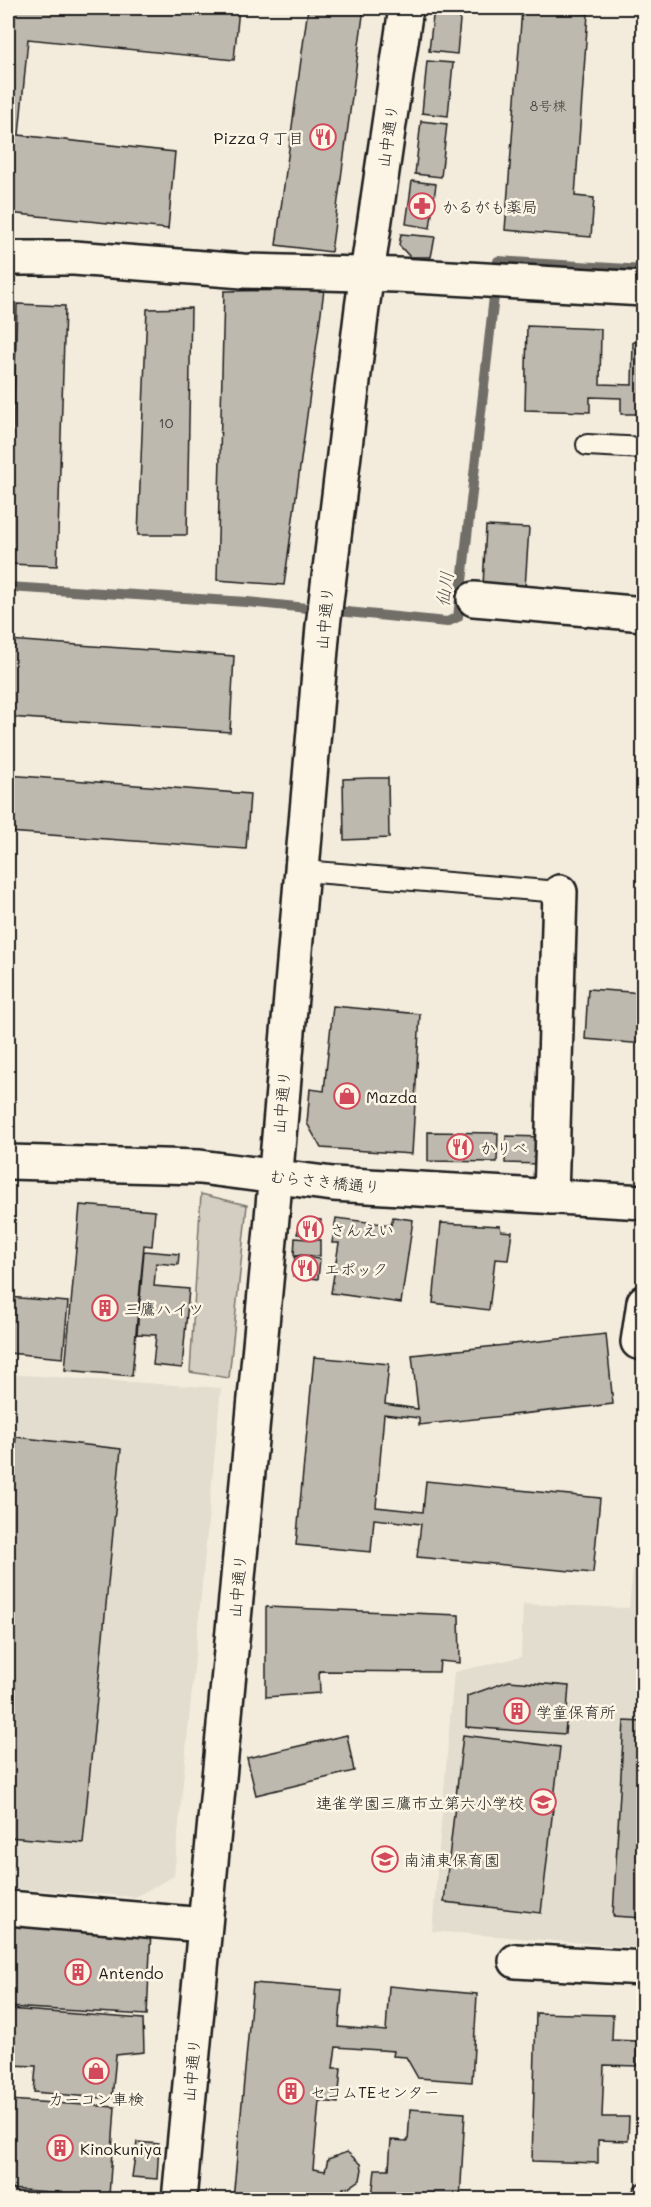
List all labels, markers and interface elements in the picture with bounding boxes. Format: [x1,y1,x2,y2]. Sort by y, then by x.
house number: 8号棟 [530,96,567,115]
street label: 山中通り [372,103,402,169]
restaurant icon: Pizza９丁目 [308,122,338,152]
place label: Pizza９丁目 [214,127,304,148]
pharmacy icon: かるがも薬局 [407,191,437,221]
place label: かるがも薬局 [442,196,538,217]
house number: 10 [159,413,174,432]
water label: 仙川 [430,570,458,608]
street label: 山中通り [311,585,337,651]
street label: 山中通り [268,1069,294,1135]
shop icon: Mazda [332,1081,362,1111]
place label: Mazda [366,1086,418,1107]
restaurant icon: かりべ [445,1132,475,1162]
place label: かりべ [480,1137,528,1158]
street label: むらさき橋通り [269,1165,381,1197]
restaurant icon: さんえい [295,1214,325,1244]
place label: さんえい [330,1219,394,1240]
restaurant icon: エポック [290,1253,320,1283]
place label: エポック [324,1258,388,1279]
building icon: 三鷹ハイツ [90,1293,120,1323]
place label: 三鷹ハイツ [124,1298,204,1319]
street label: 山中通り [224,1553,250,1619]
building icon: 学童保育所 [502,1696,532,1726]
place label: 学童保育所 [536,1701,616,1722]
school or university icon: 連雀学園三鷹市立第六小学校 [528,1787,558,1817]
place label: 連雀学園三鷹市立第六小学校 [316,1792,524,1813]
school or university icon: 南浦東保育園 [370,1844,400,1874]
place label: 南浦東保育園 [404,1849,500,1870]
building icon: Antendo [63,1957,93,1987]
place label: Antendo [98,1962,163,1983]
street label: 山中通り [178,2037,204,2103]
shop icon: カーコン車検 [81,2056,111,2086]
building icon: セコムTEセンター [276,2076,306,2106]
place label: セコムTEセンター [310,2081,439,2102]
place label: カーコン車検 [48,2088,144,2109]
building icon: Kinokuniya [45,2133,75,2163]
place label: Kinokuniya [80,2138,162,2159]

